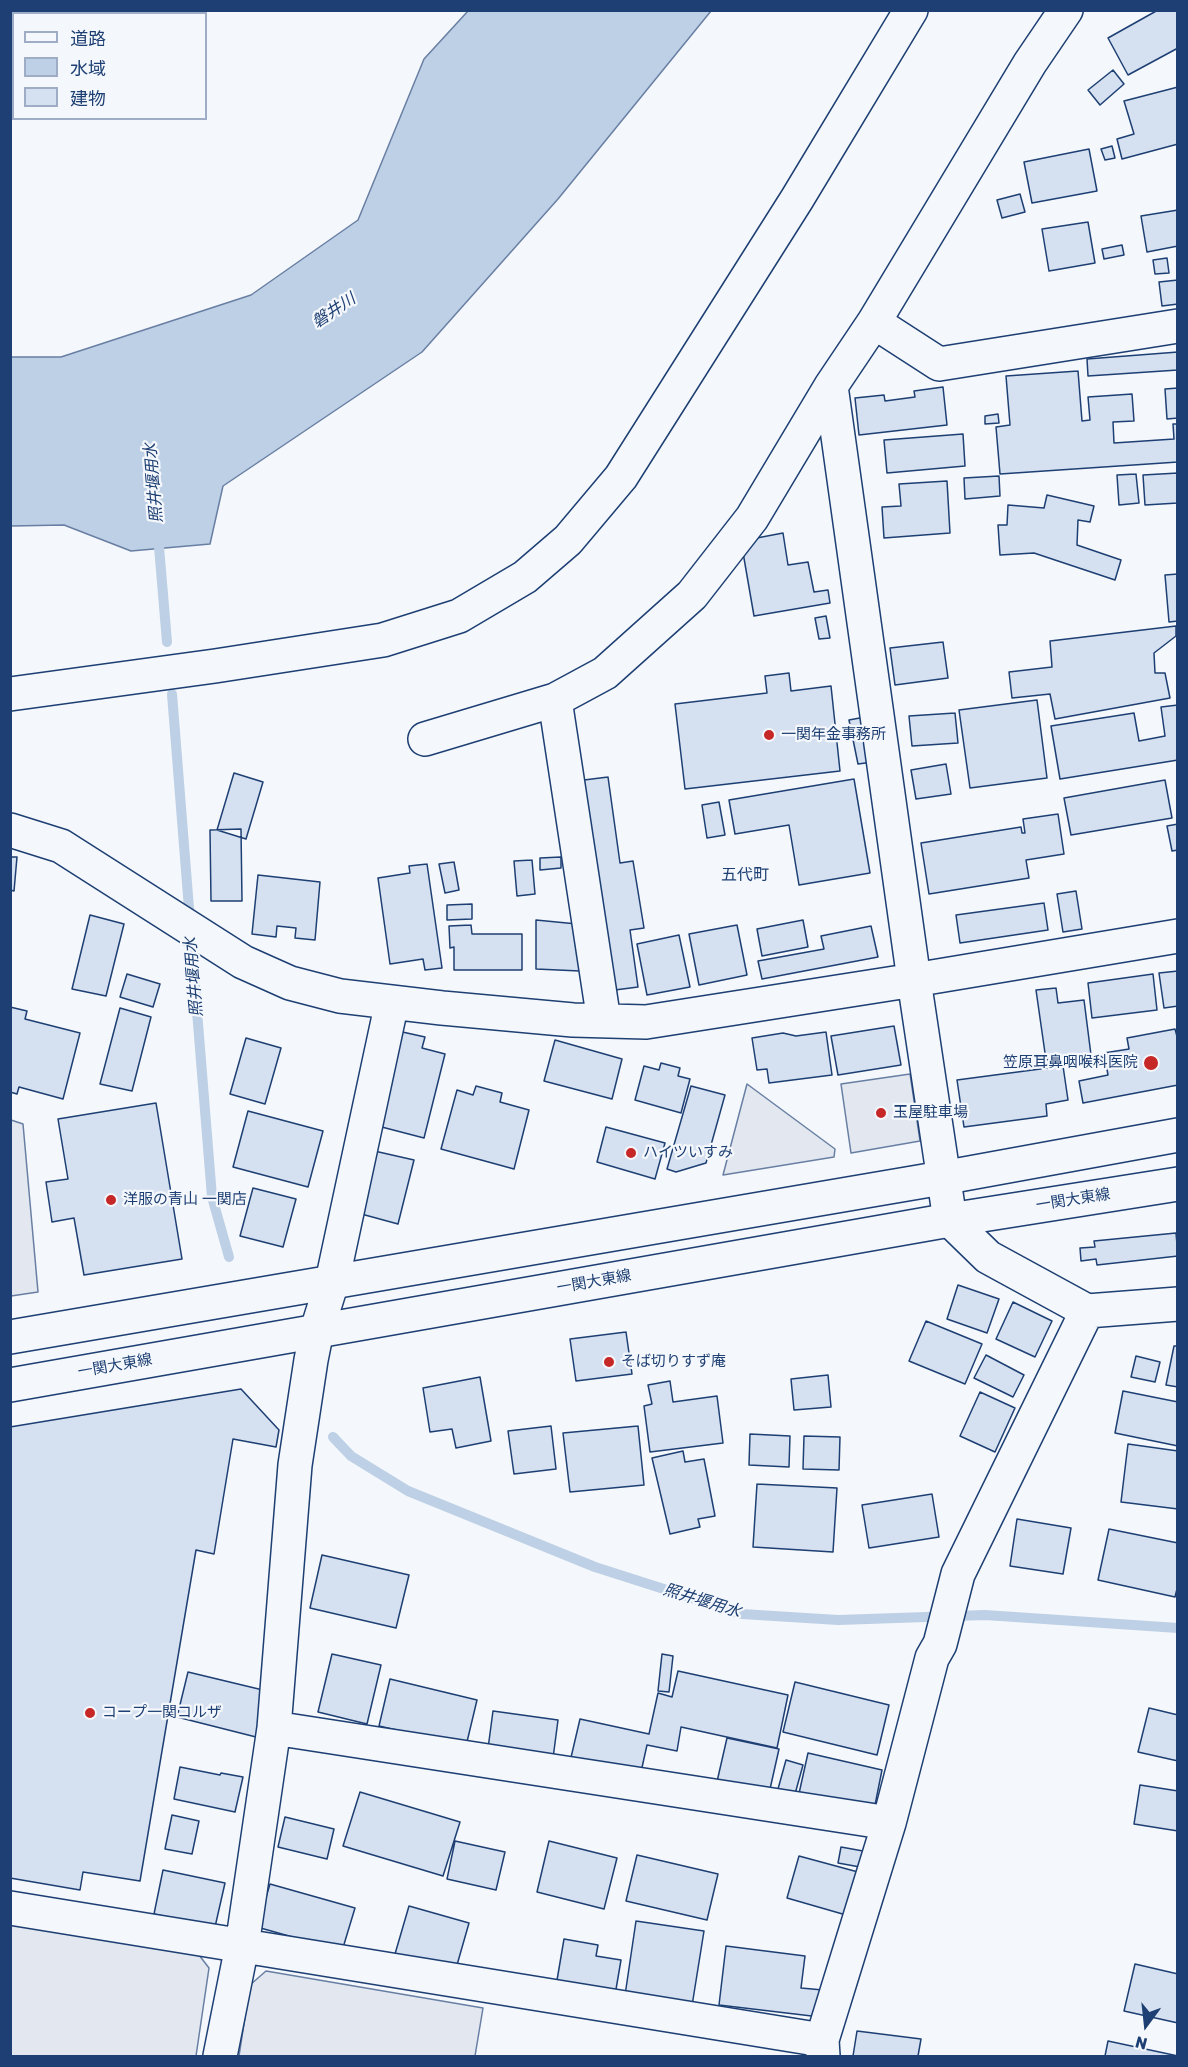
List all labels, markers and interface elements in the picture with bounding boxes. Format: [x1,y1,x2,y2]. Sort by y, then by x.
legend [12,12,207,120]
text: 道路 [70,28,106,50]
text: 水域 [70,58,106,80]
text: 建物 [70,88,106,110]
water label: 磐井川 [309,290,359,332]
water label: 照井堰用水 [141,442,167,524]
place label: 一関年金事務所 [781,726,886,744]
marker: 一関年金事務所 [762,728,776,742]
district label: 五代町 [721,865,769,885]
water label: 照井堰用水 [181,936,207,1018]
place label: 笠原耳鼻咽喉科医院 [1003,1054,1138,1072]
marker: 笠原耳鼻咽喉科医院 [1142,1054,1160,1072]
place label: 玉屋駐車場 [893,1104,968,1122]
marker: 玉屋駐車場 [874,1106,888,1120]
place label: ハイツいすみ [643,1144,733,1162]
marker: ハイツいすみ [624,1146,638,1160]
street label: 一関大東線 [1035,1185,1111,1215]
place label: 洋服の青山 一関店 [123,1191,247,1209]
marker: 洋服の青山 一関店 [104,1193,118,1207]
street label: 一関大東線 [556,1267,632,1297]
street label: 一関大東線 [77,1351,153,1381]
place label: そば切りすず庵 [621,1353,726,1371]
marker: そば切りすず庵 [602,1355,616,1369]
water label: 照井堰用水 [661,1580,743,1622]
place label: コープ一関コルザ [102,1704,222,1722]
marker: コープ一関コルザ [83,1706,97,1720]
north arrow [1116,1995,1176,2055]
text: N [1133,2032,1149,2054]

